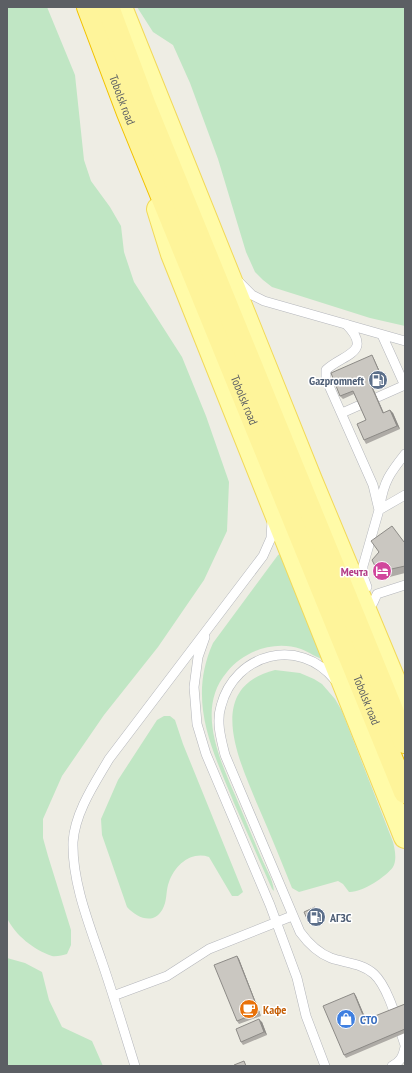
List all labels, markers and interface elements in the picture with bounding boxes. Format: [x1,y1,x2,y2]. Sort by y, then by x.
street label: Tobolsk road [107,73,139,127]
fuel station icon: Gazpromneft [367,369,389,391]
street label: Tobolsk road [228,373,262,427]
place label: Gazpromneft [309,373,365,388]
hotel icon: Мечта [371,560,393,582]
place label: Мечта [341,564,368,579]
street label: Tobolsk road [351,673,384,727]
fuel station icon: АГЗС [305,906,327,928]
place label: АГЗС [329,910,352,925]
cafe icon: Кафе [238,998,260,1020]
place label: Кафе [263,1002,286,1017]
shop icon: СТО [335,1008,357,1030]
place label: СТО [360,1012,378,1027]

